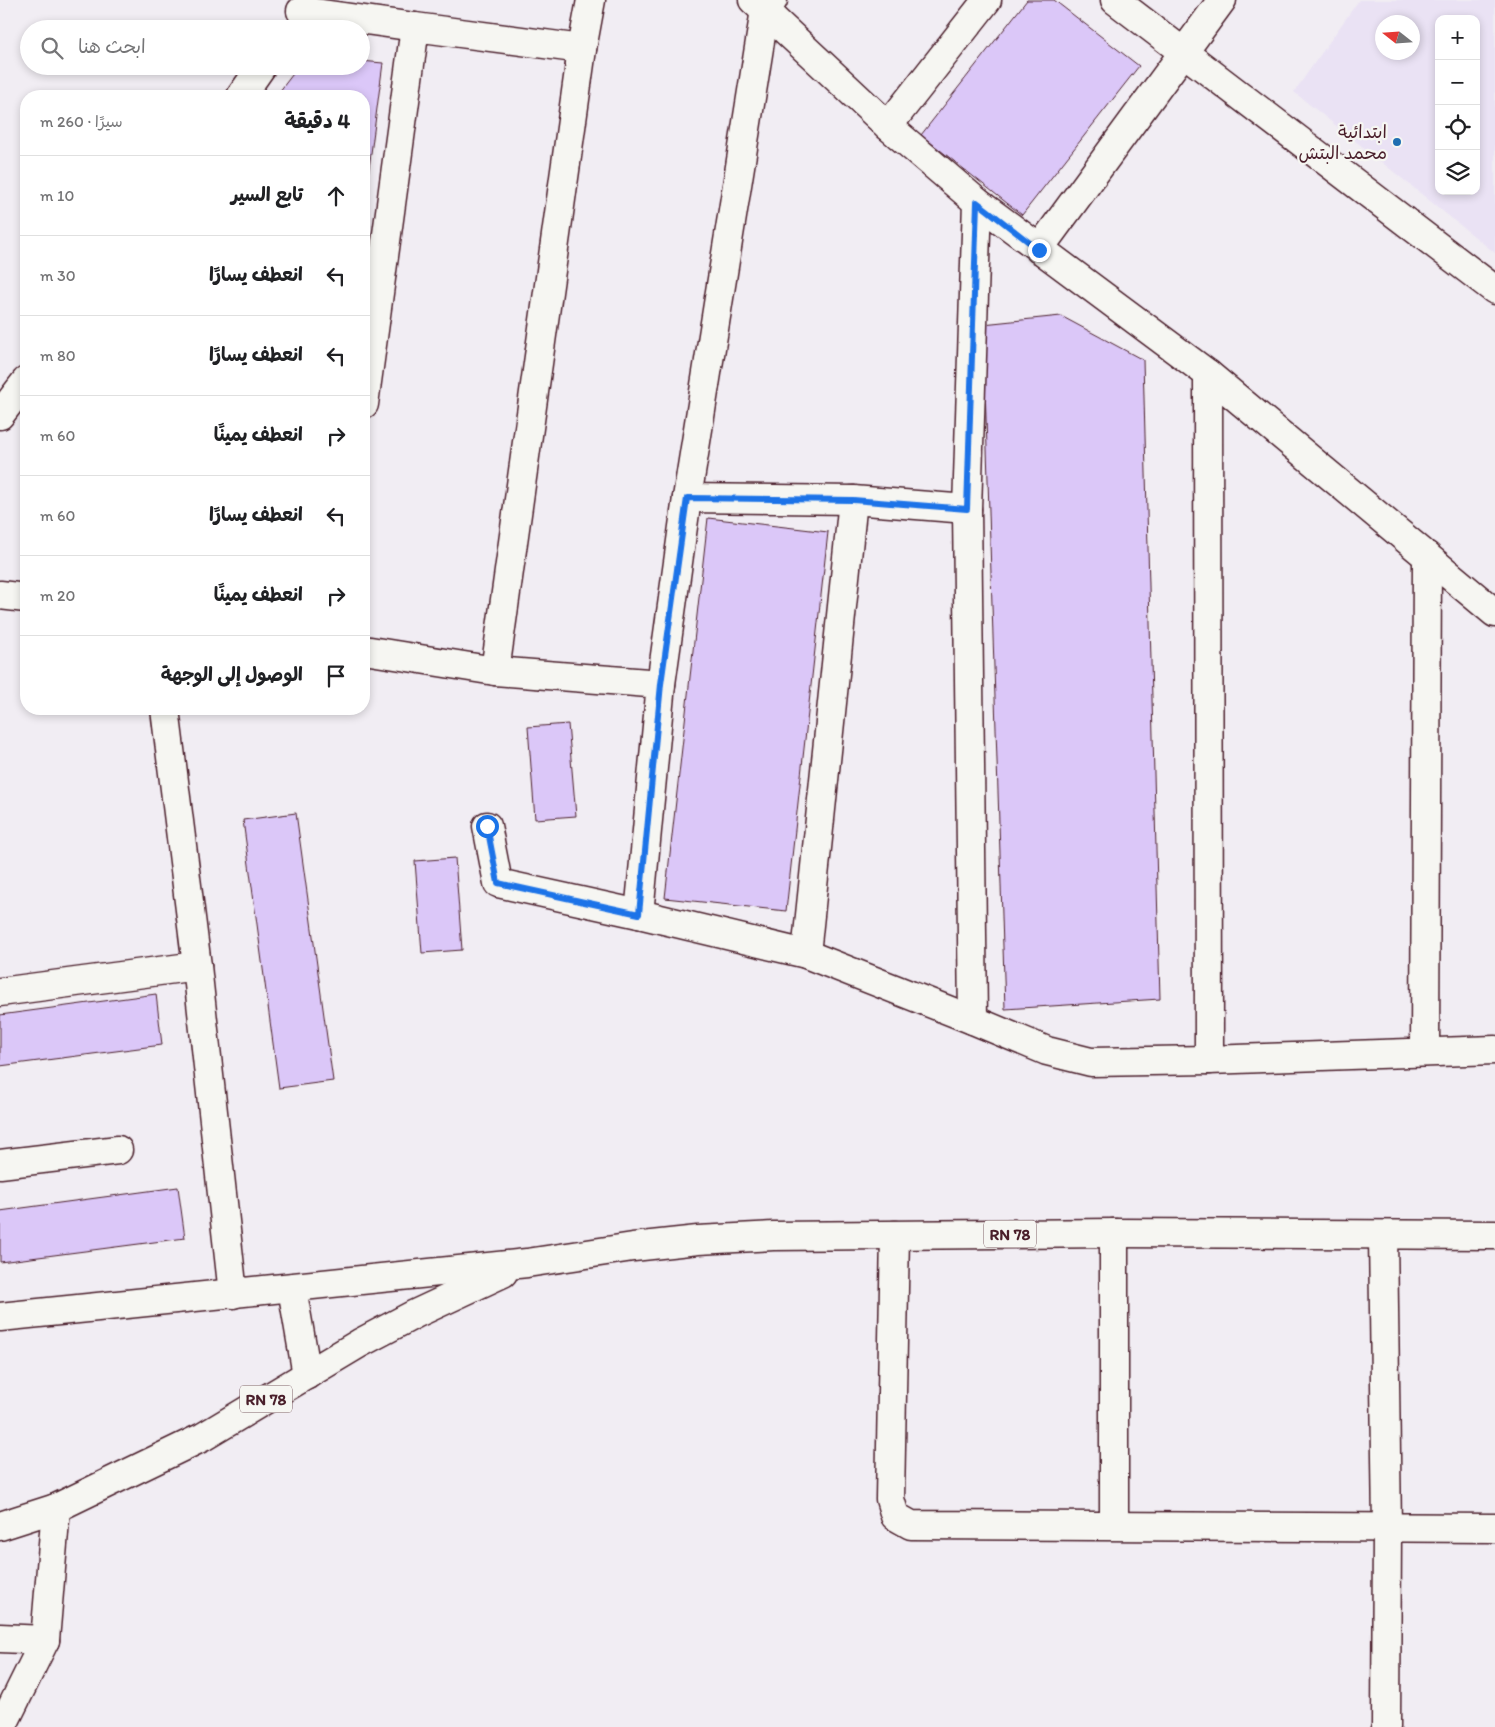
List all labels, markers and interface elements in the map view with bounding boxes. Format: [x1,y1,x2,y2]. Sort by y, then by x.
north arrow [1375,15,1420,60]
map controls [1435,15,1480,195]
button: + [1435,15,1480,60]
search box [20,20,370,75]
icon: search [38,34,66,62]
text: ابحث هنا [78,35,146,58]
button: − [1435,60,1480,105]
button: locate [1435,105,1480,150]
text: 4 دقيقة [284,108,350,133]
text: سيرًا · 260 m [40,112,123,131]
place label: ابتدائية محمد البتش [1299,121,1387,164]
marker: ابتدائية محمد البتش [1391,136,1403,148]
button: layers [1435,150,1480,195]
icon: ahead [322,182,350,210]
text: تابع السير [231,183,303,206]
text: 10 m [40,186,74,205]
route end [1028,239,1051,262]
icon: left [322,262,350,290]
text: انعطف يسارًا [209,263,303,286]
text: 30 m [40,266,76,285]
icon: left [322,342,350,370]
text: انعطف يسارًا [209,343,303,366]
text: 80 m [40,346,76,365]
icon: right [322,422,350,450]
text: انعطف يمينًا [214,423,303,446]
text: 60 m [40,426,75,445]
icon: left [322,502,350,530]
text: انعطف يسارًا [209,503,303,526]
text: 60 m [40,506,75,525]
icon: right [322,582,350,610]
text: انعطف يمينًا [214,583,303,606]
text: 20 m [40,586,75,605]
icon: arrive [322,662,350,690]
text: الوصول إلى الوجهة [161,663,303,686]
route start [476,815,499,838]
road number: RN 78 [984,1220,1036,1248]
road number: RN 78 [240,1386,292,1412]

